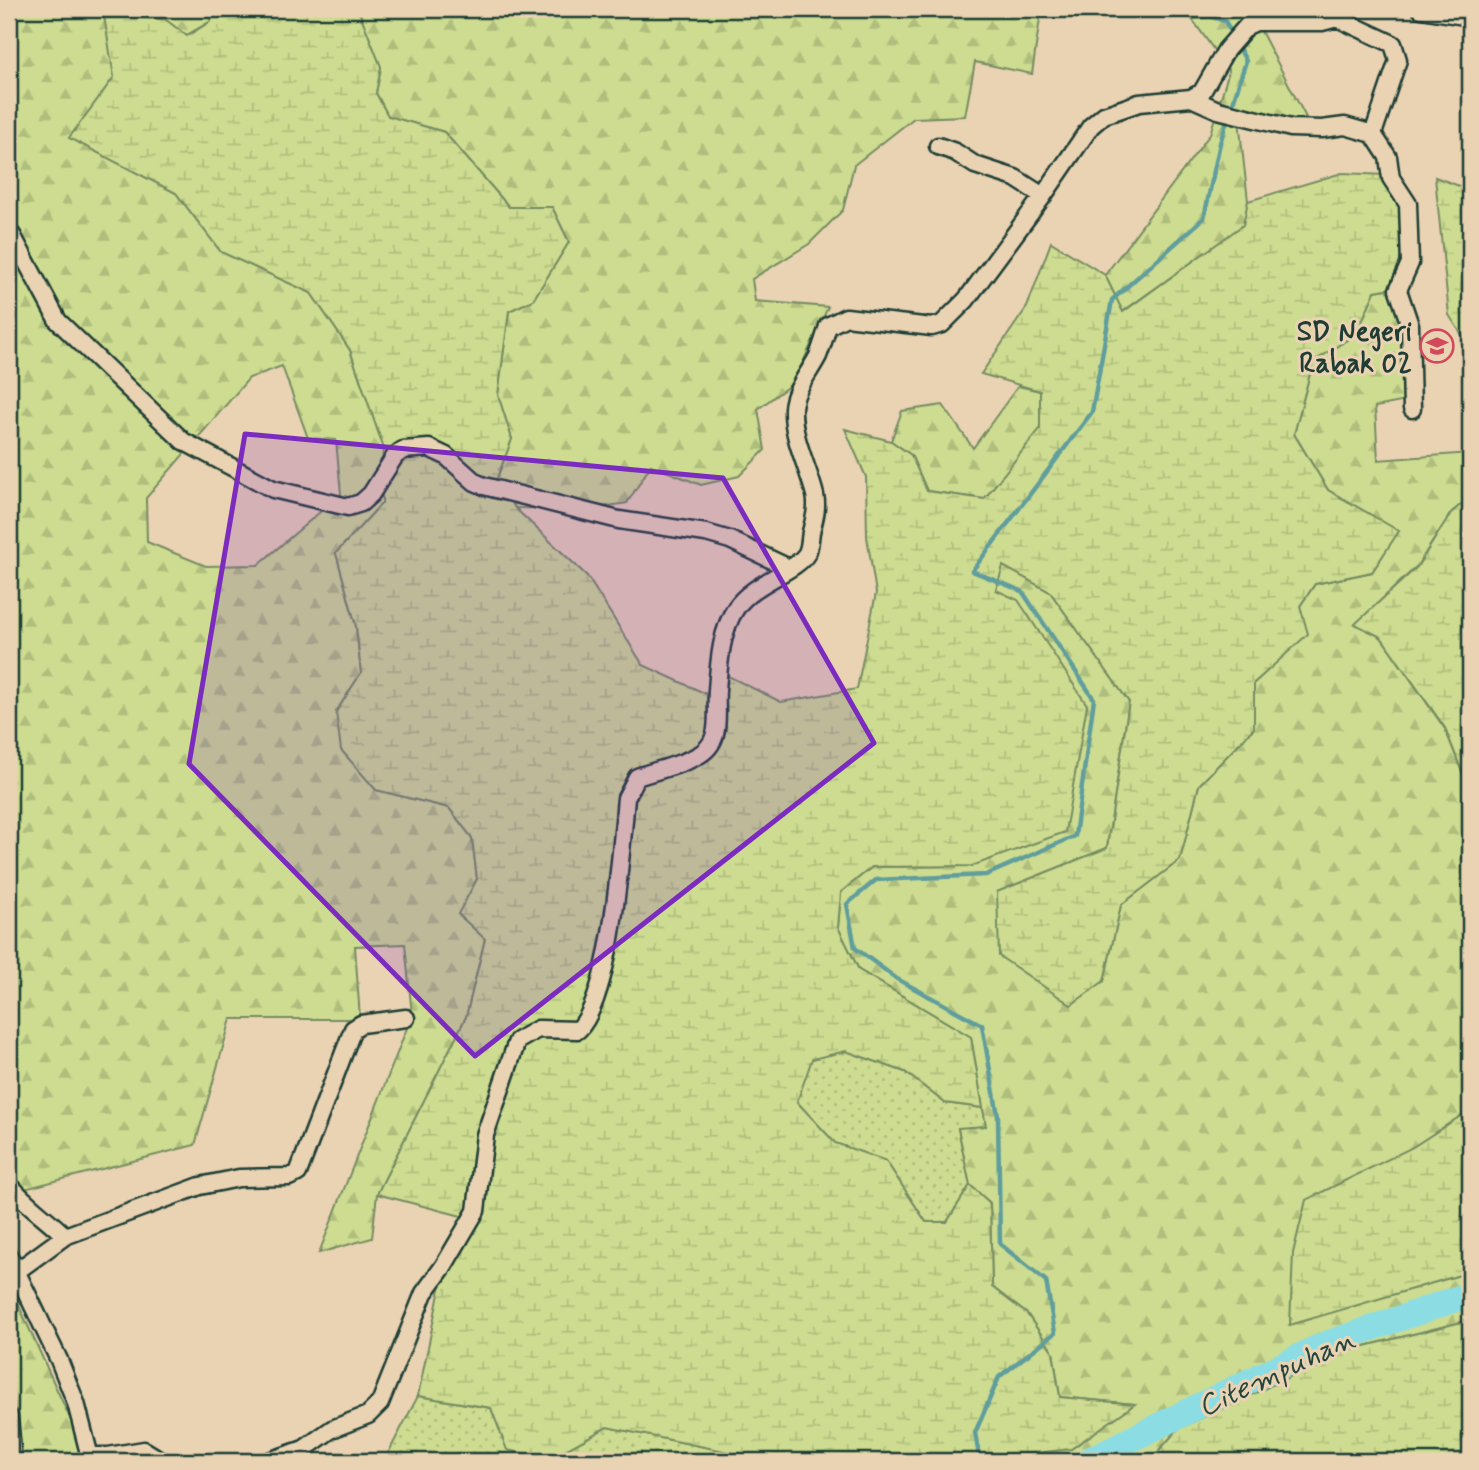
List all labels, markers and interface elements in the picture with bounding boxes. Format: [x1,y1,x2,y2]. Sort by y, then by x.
place label: SD Negeri Rabak 02 [1297,314,1412,383]
school or university icon: SD Negeri Rabak 02 [1418,327,1456,365]
water label: Citempuhan [1192,1320,1362,1427]

